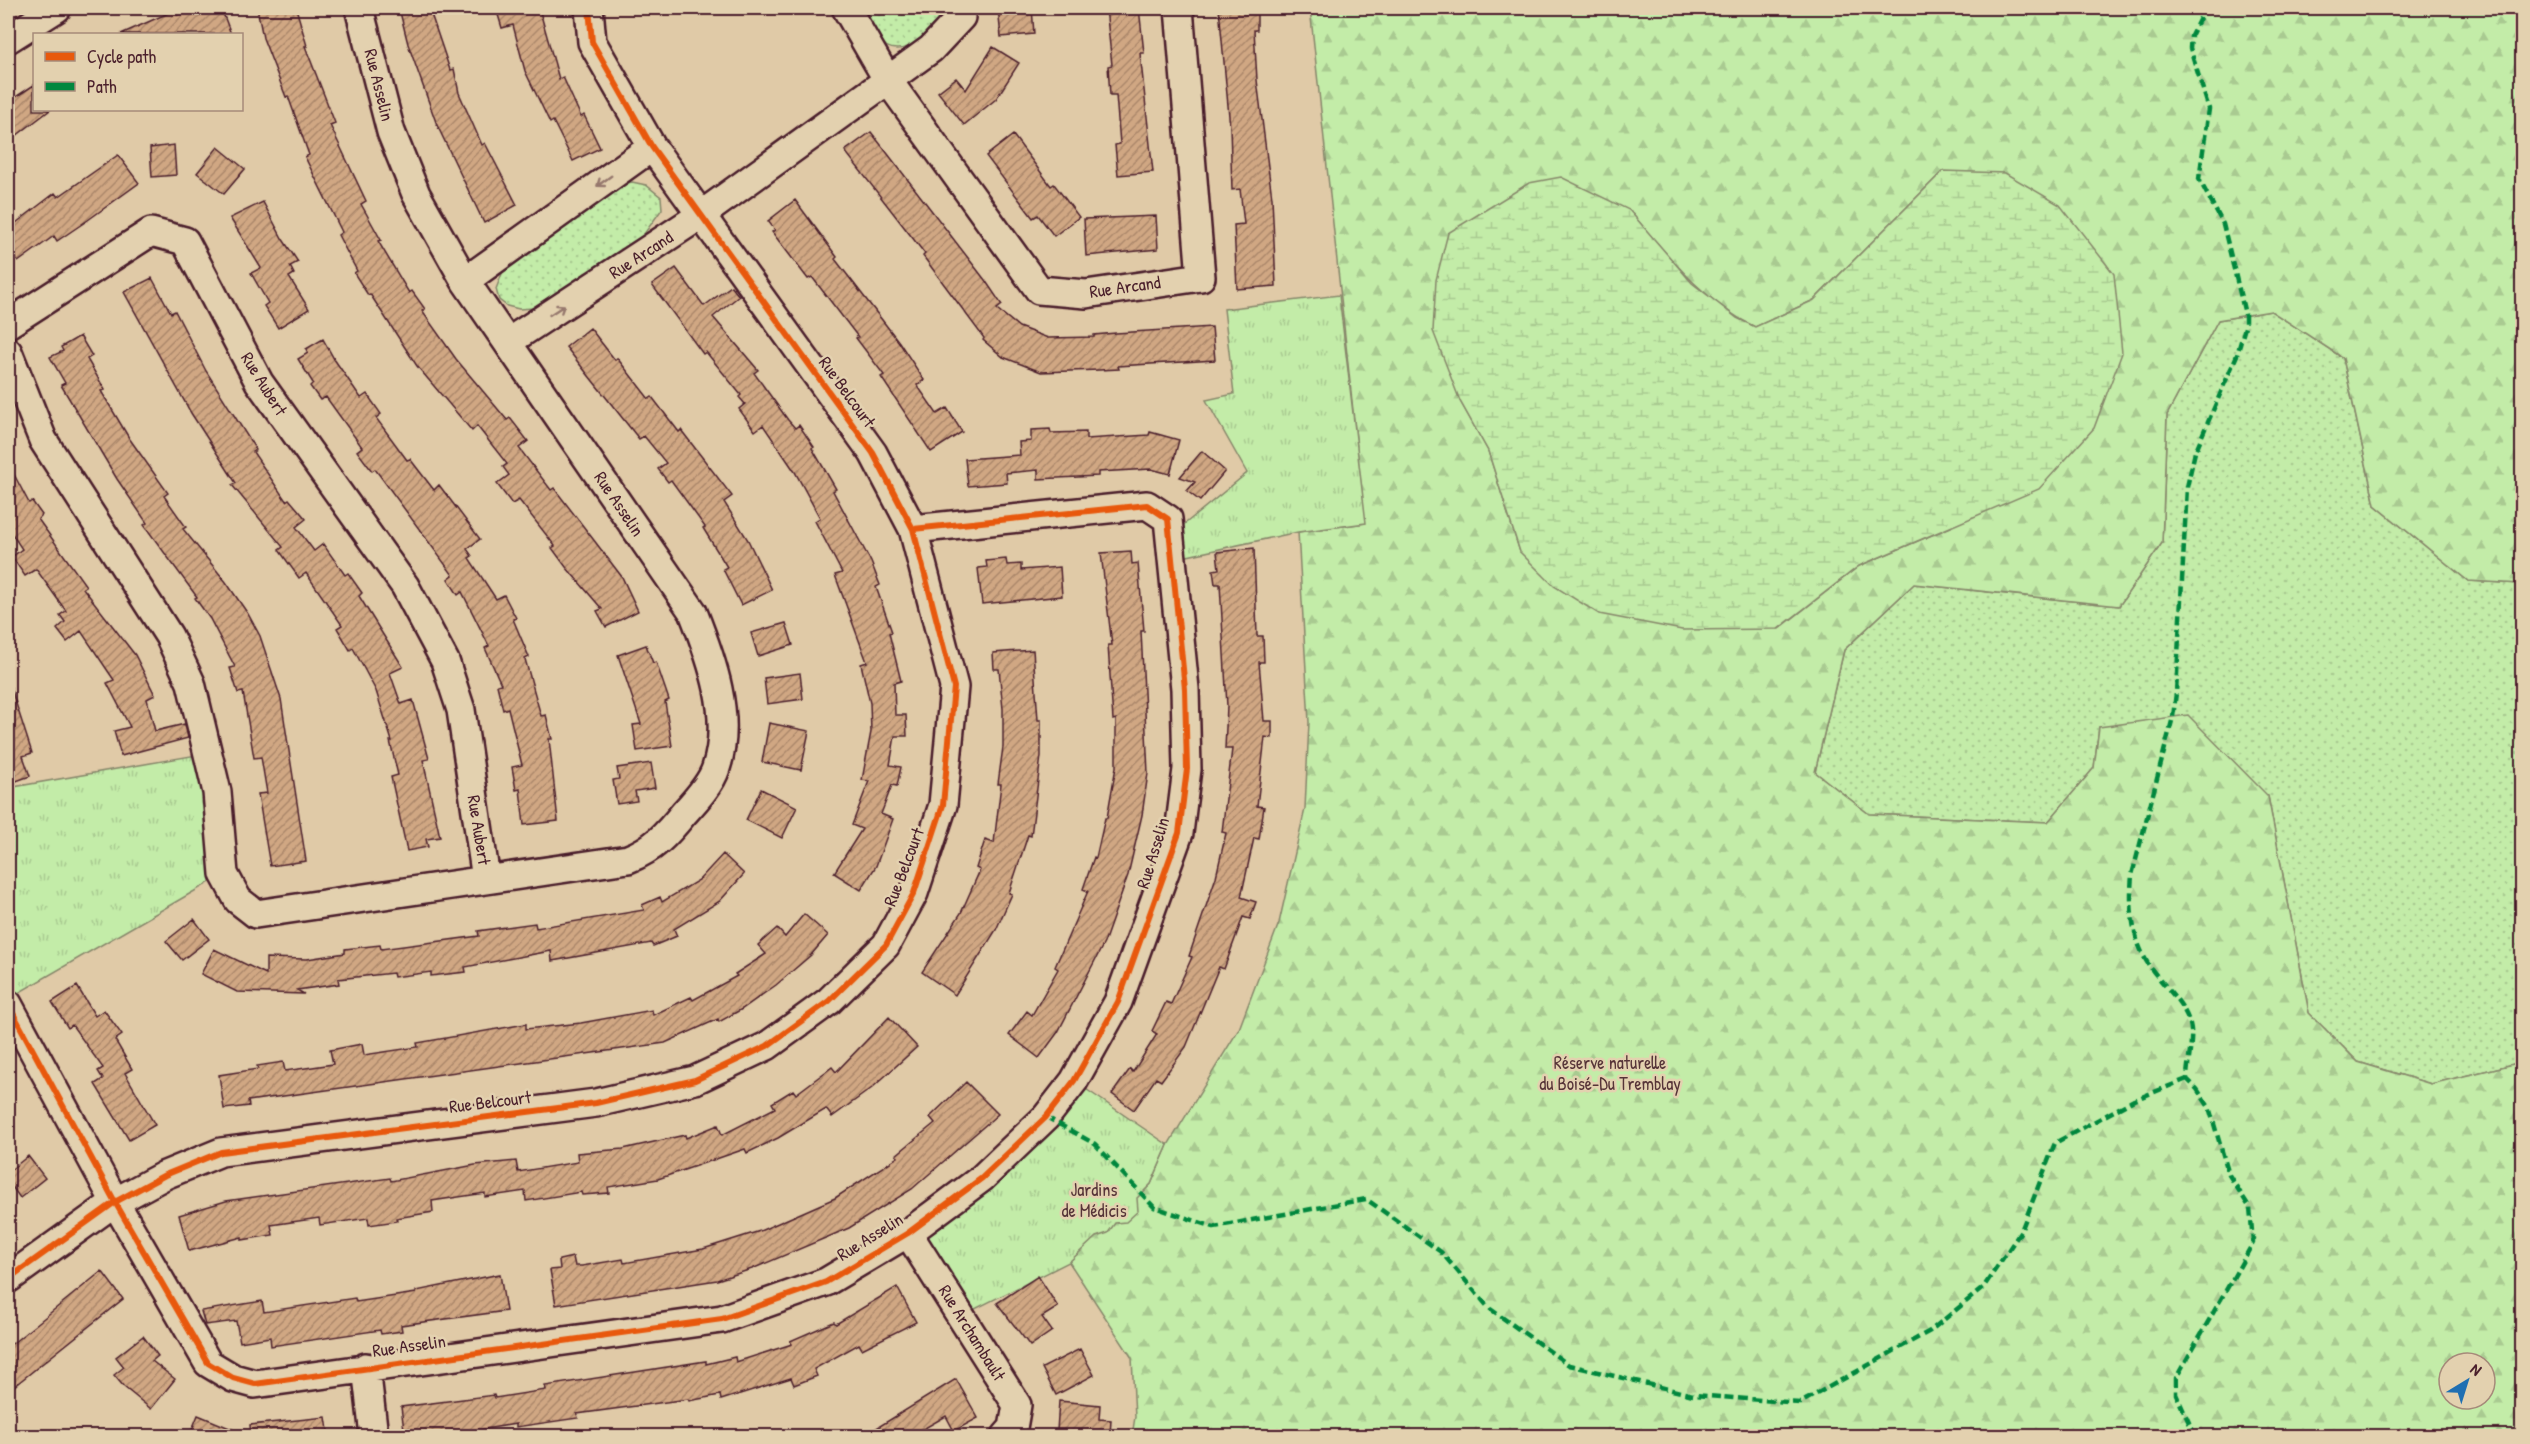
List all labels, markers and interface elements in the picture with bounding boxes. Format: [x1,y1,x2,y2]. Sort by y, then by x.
legend [33,33,243,111]
text: Cycle path [87,44,157,69]
street label: Rue Asselin [358,46,400,124]
text: Path [87,74,117,99]
one-way arrow [597,175,613,187]
street label: Rue Arcand [604,225,678,285]
street label: Rue Arcand [1088,269,1162,304]
one-way arrow [548,304,565,316]
street label: Rue Aubert [235,347,294,421]
street label: Rue Belcourt [813,351,882,433]
street label: Rue Asselin [589,466,650,541]
street label: Rue Aubert [462,793,497,867]
street label: Rue Asselin [1130,814,1175,892]
street label: Rue Belcourt [877,823,930,910]
park label: Réserve naturelle du Boisé-Du Tremblay [1539,1050,1681,1096]
street label: Rue Belcourt [448,1084,533,1119]
park label: Jardins de Médicis [1061,1177,1127,1223]
street label: Rue Asselin [832,1207,908,1267]
street label: Rue Archambault [933,1280,1012,1386]
street label: Rue Asselin [371,1328,447,1363]
north arrow [2437,1351,2497,1411]
text: N [2466,1358,2487,1381]

